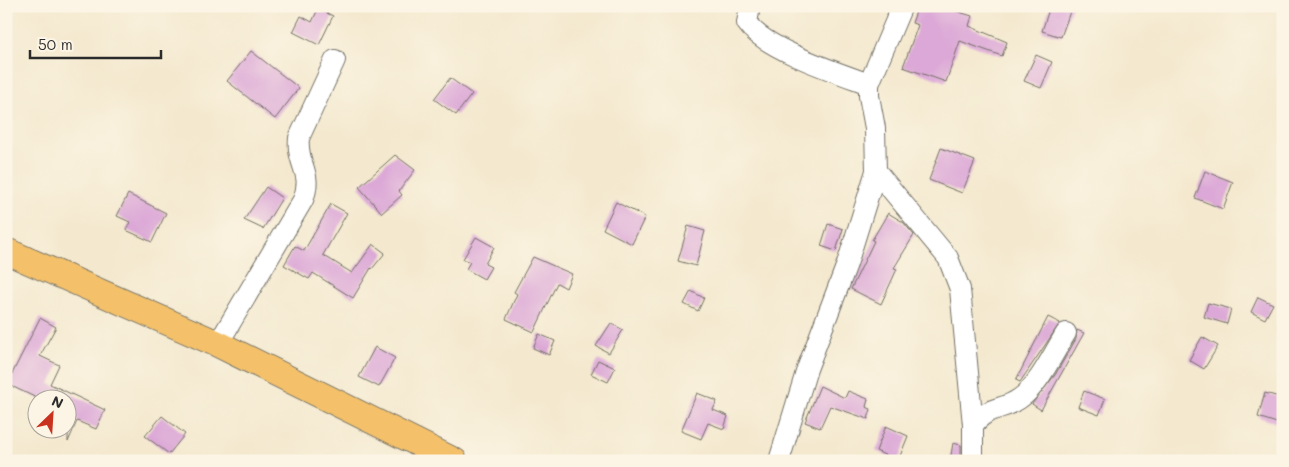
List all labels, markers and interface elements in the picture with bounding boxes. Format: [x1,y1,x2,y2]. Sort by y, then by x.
scale bar [30,28,161,60]
text: 50 m [38,34,73,54]
north arrow [28,390,78,440]
text: N [49,391,67,413]

